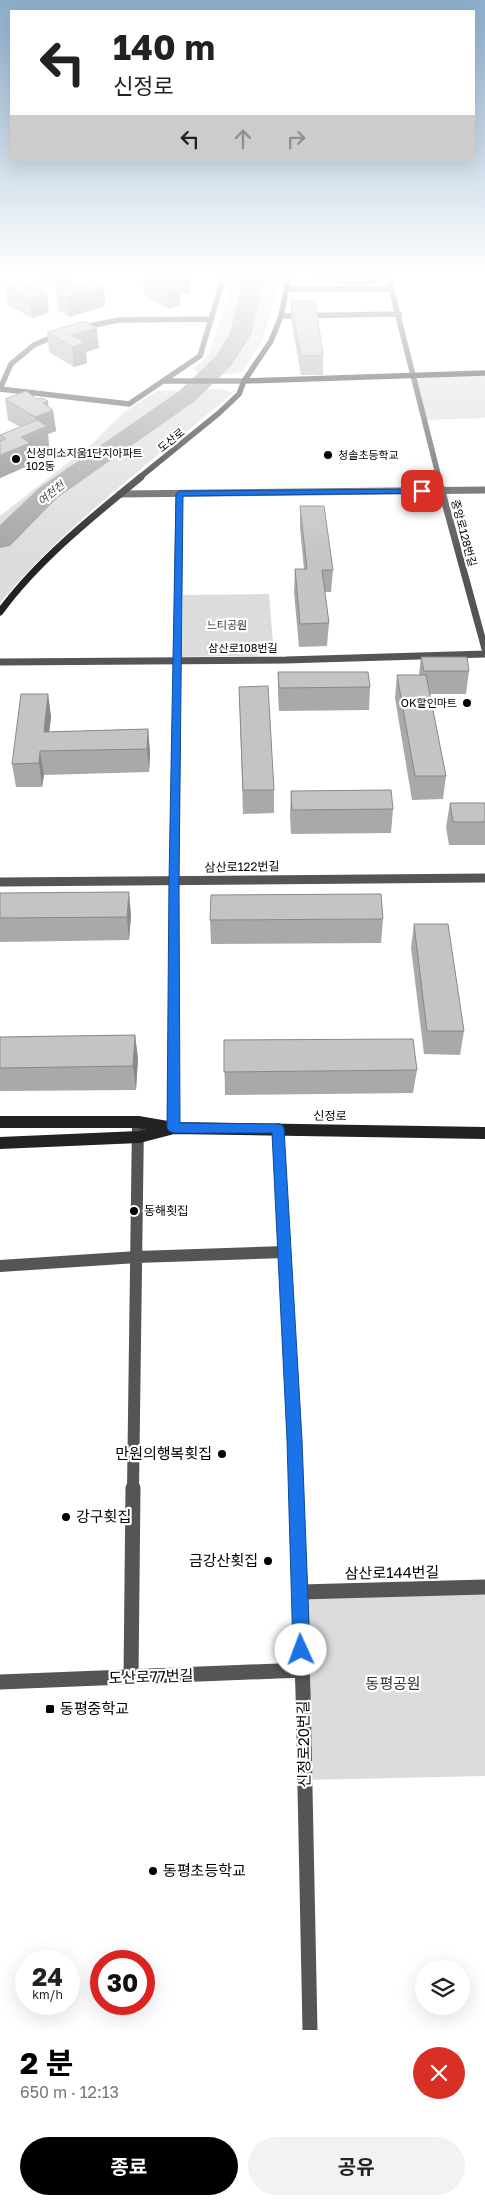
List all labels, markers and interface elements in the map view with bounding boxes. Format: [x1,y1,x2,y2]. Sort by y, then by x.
text: 140 m [113,26,215,68]
icon: left [30,30,95,95]
text: 신정로 [113,72,174,99]
icon: left [176,125,204,153]
icon: ahead [229,125,257,153]
icon: right [282,125,310,153]
street label: 도산로 [155,425,187,454]
place label: 신성미소지움1단지아파트 102동 [26,446,143,472]
place label: 청솔초등학교 [338,448,399,461]
marker: 청솔초등학교 [322,449,334,461]
marker: 신성미소지움1단지아파트 102동 [10,453,22,465]
pin [401,470,443,512]
water label: 여천천 [35,477,68,507]
icon: arrive [408,477,436,505]
street label: 중앙로128번길 [449,498,480,568]
park label: 느티공원 [207,618,247,631]
street label: 삼산로108번길 [208,641,278,654]
place label: OK할인마트 [401,696,457,709]
marker: OK할인마트 [461,697,473,709]
street label: 삼산로122번길 [204,858,280,875]
street label: 신정로 [313,1108,347,1123]
place label: 동해횟집 [144,1203,188,1218]
marker: 동해횟집 [128,1205,140,1217]
place label: 만원의행복횟집 [115,1444,212,1462]
marker: 만원의행복횟집 [216,1448,228,1460]
place label: 강구횟집 [76,1507,131,1525]
marker: 강구횟집 [60,1511,72,1523]
place label: 금강산횟집 [189,1551,258,1569]
marker: 금강산횟집 [262,1555,274,1567]
street label: 삼산로144번길 [345,1562,439,1582]
position arrow [274,1623,326,1675]
street label: 도산로77번길 [108,1666,194,1686]
park label: 동평공원 [365,1674,421,1692]
place label: 동평중학교 [60,1699,129,1717]
street label: 신정로20번길 [293,1700,313,1788]
marker: 동평중학교 [44,1703,56,1715]
place label: 동평초등학교 [163,1861,246,1879]
marker: 동평초등학교 [147,1865,159,1877]
speed limit sign: 30 [90,1950,155,2015]
map controls [415,1960,470,2015]
button: layers [415,1960,470,2015]
text: 24 [32,1961,63,1992]
text: km/h [32,1987,63,2002]
text: 2 분 [20,2045,73,2081]
button: close [413,2047,465,2099]
text: 650 m · 12:13 [20,2082,119,2102]
button: 종료 [20,2137,238,2195]
button: 공유 [248,2137,465,2195]

